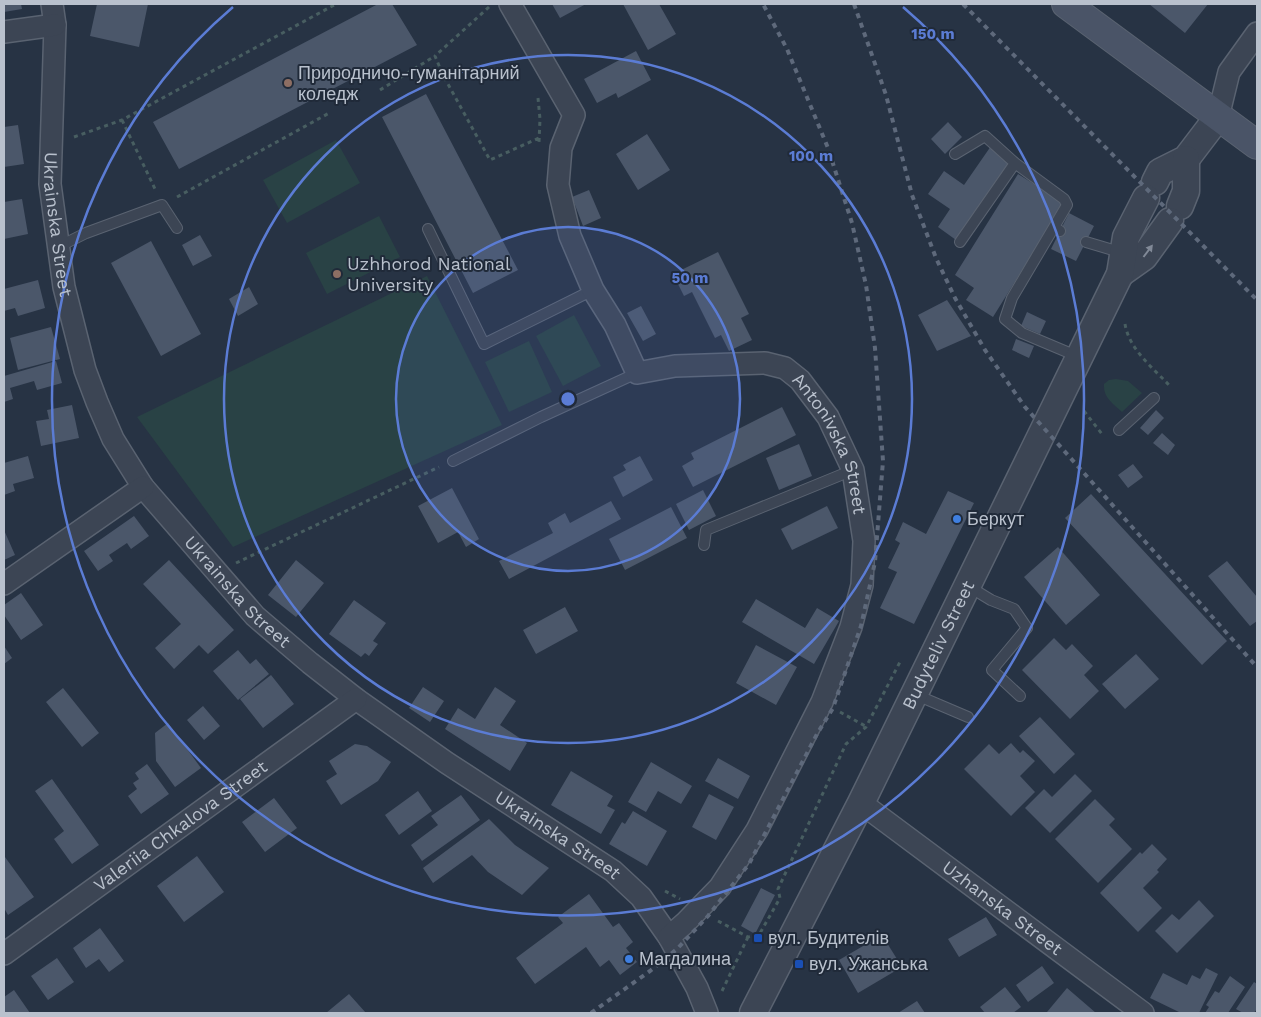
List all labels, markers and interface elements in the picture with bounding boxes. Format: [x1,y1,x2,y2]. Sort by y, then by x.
text: 150 m [911,25,955,43]
place label: Природничо-гуманітарний коледж [298,62,520,104]
marker: Природничо-гуманітарний коледж [282,77,294,89]
text: 100 m [789,147,833,165]
street label: Ukrainska Street [40,152,77,299]
one-way arrow [1143,244,1153,257]
place label: Uzhhorod National University [347,253,511,295]
marker: Uzhhorod National University [331,268,343,280]
text: 50 m [672,269,708,287]
street label: Antonivska Street [789,367,871,516]
centre of rings [559,390,577,408]
place label: Беркут [967,508,1024,529]
marker: Беркут [951,513,963,525]
street label: Ukrainska Street [180,531,295,652]
street label: Budyteliv Street [897,576,979,713]
street label: Valeriia Chkalova Street [89,756,271,895]
street label: Ukrainska Street [491,786,626,883]
street label: Uzhanska Street [938,856,1067,960]
place label: вул. Будителів [768,927,889,948]
marker: вул. Будителів [752,932,764,944]
place label: Магдалина [639,948,732,969]
marker: Магдалина [623,953,635,965]
place label: вул. Ужанська [809,953,929,974]
marker: вул. Ужанська [793,958,805,970]

